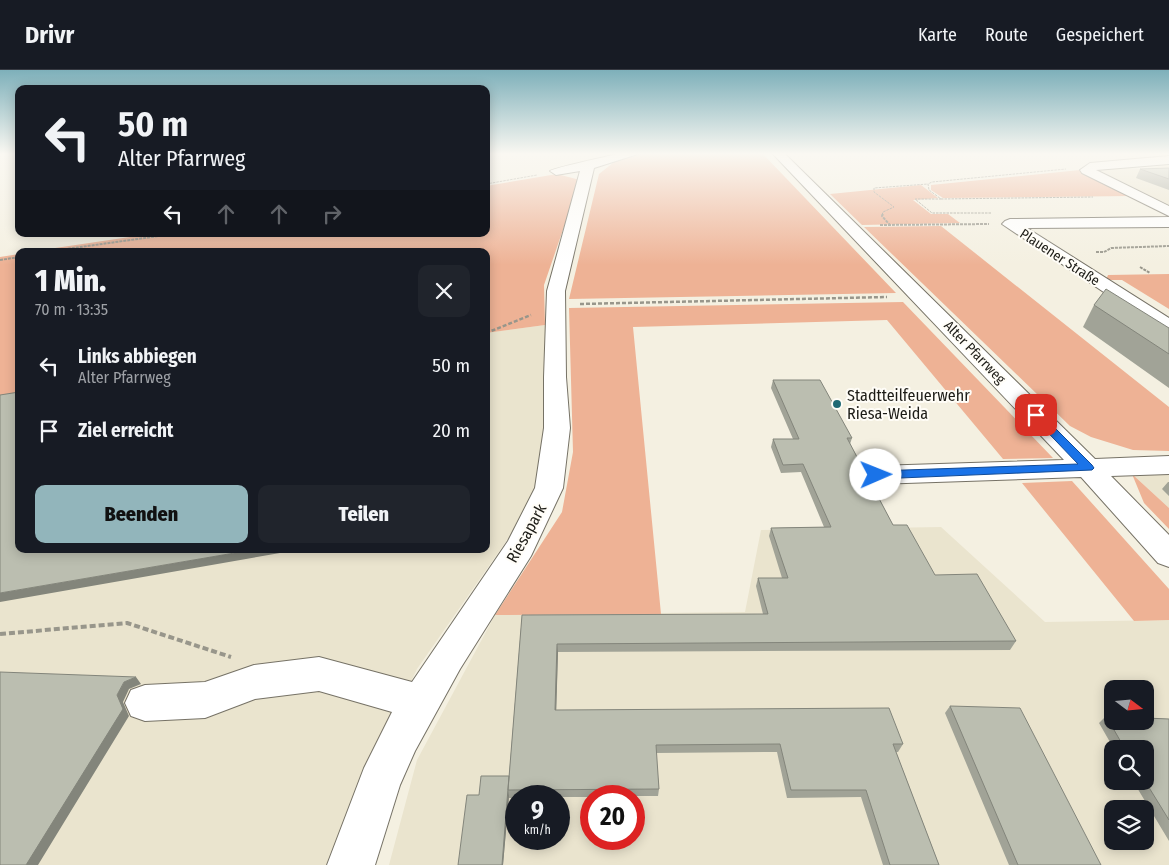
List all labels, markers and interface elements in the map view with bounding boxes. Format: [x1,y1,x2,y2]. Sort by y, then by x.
text: Drivr [25,21,74,49]
text: Karte [918,24,957,46]
text: Route [985,24,1028,46]
text: Gespeichert [1056,24,1144,46]
text: 50 m [118,103,188,145]
icon: left [35,105,100,170]
text: Alter Pfarrweg [118,145,245,172]
icon: left [159,200,187,228]
icon: ahead [212,200,240,228]
icon: ahead [265,200,293,228]
icon: right [318,200,346,228]
street label: Plauener Straße [1017,225,1103,290]
text: 1 Min. [35,263,106,299]
button: close [418,265,470,317]
text: 70 m · 13:35 [35,300,108,319]
street label: Alter Pfarrweg [940,317,1009,388]
text: Links abbiegen [78,345,197,368]
icon: left [35,352,63,380]
text: 50 m [432,354,470,377]
text: Alter Pfarrweg [78,368,171,387]
place label: Stadtteilfeuerwehr Riesa-Weida [847,386,970,423]
pin [1015,394,1057,436]
marker: Stadtteilfeuerwehr Riesa-Weida [831,398,843,410]
icon: arrive [1022,401,1050,429]
icon: arrive [35,417,63,445]
text: Ziel erreicht [78,419,174,442]
text: 20 m [433,419,470,442]
position arrow [849,448,901,500]
button: Beenden [35,485,248,543]
button: Teilen [258,485,470,543]
street label: Riesapark [503,500,551,566]
north arrow [1104,680,1154,730]
map controls [1104,680,1154,850]
button: search [1104,740,1154,790]
speed limit sign: 20 [580,785,645,850]
text: 9 [531,796,544,826]
button: layers [1104,800,1154,850]
text: km/h [524,823,551,837]

